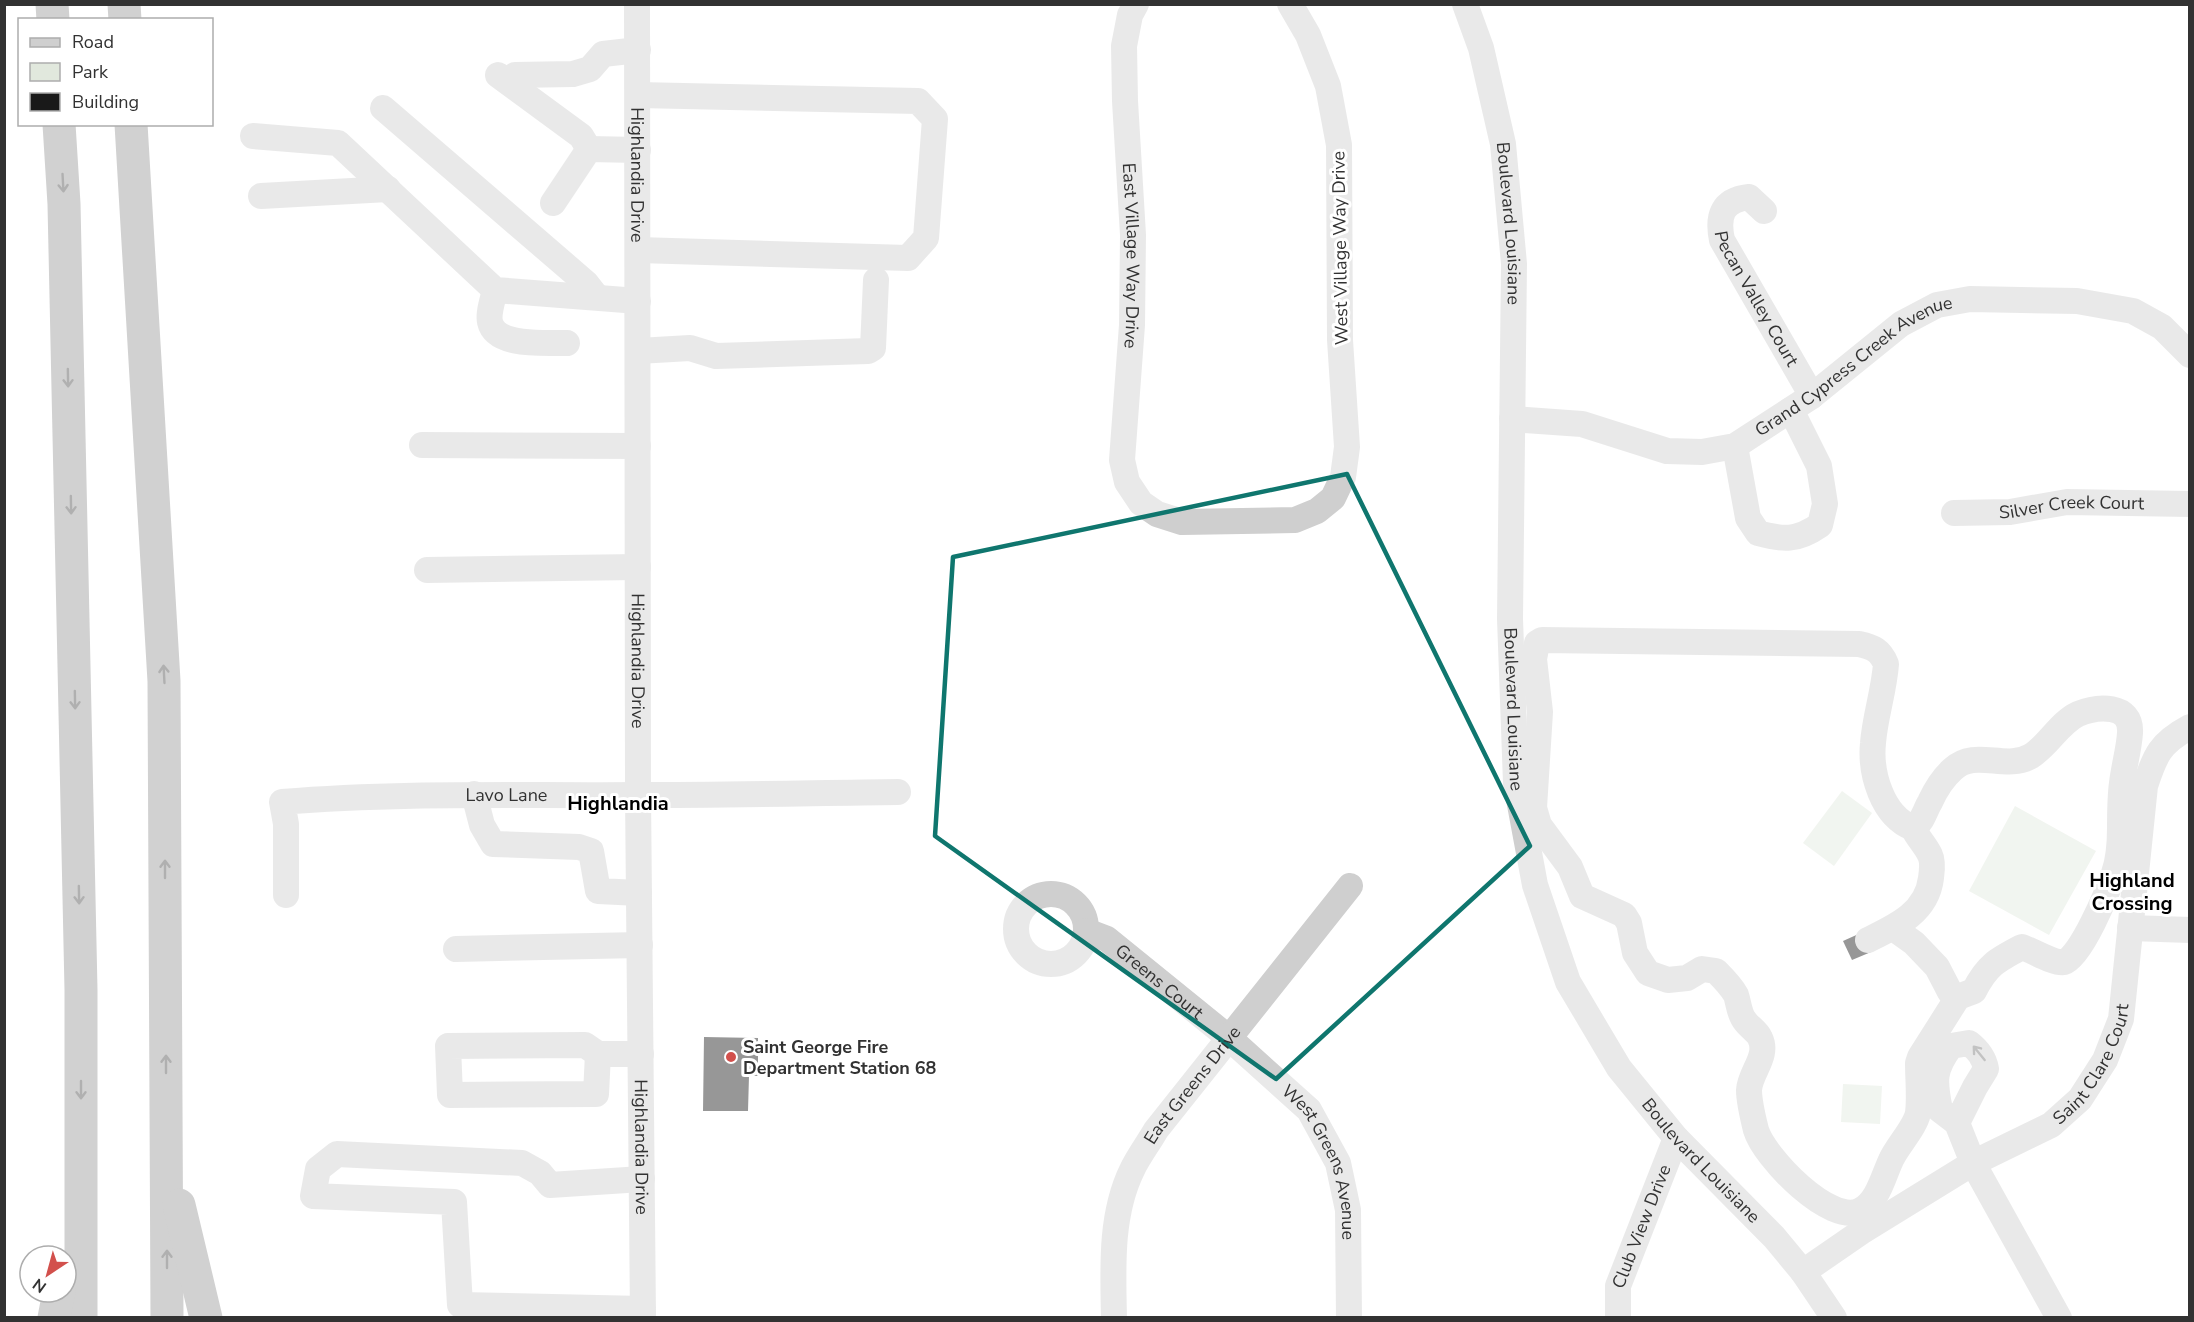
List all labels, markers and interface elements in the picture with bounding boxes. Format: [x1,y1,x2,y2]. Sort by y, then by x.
legend [18,18,213,126]
text: Road [72,30,114,54]
text: Park [72,60,109,84]
text: Building [72,90,139,114]
street label: Highlandia Drive [625,107,649,243]
street label: Boulevard Louisiane [1491,141,1526,305]
street label: West Village Way Drive [1326,151,1354,345]
street label: East Village Way Drive [1117,162,1145,349]
one-way arrow [58,172,69,192]
street label: Pecan Valley Court [1709,229,1805,371]
street label: Grand Cypress Creek Avenue [1750,290,1954,442]
one-way arrow [62,367,74,387]
street label: Silver Creek Court [1999,490,2145,524]
one-way arrow [65,494,76,514]
street label: Highlandia Drive [626,593,650,729]
street label: Boulevard Louisiane [1498,627,1529,793]
one-way arrow [158,665,169,685]
one-way arrow [69,689,80,709]
street label: Lavo Lane [465,783,547,807]
district label: Highlandia [567,790,669,817]
one-way arrow [159,860,171,880]
district label: Highland Crossing [2089,867,2175,917]
one-way arrow [73,884,85,904]
street label: Greens Court [1110,939,1209,1025]
street label: Saint Clare Court [2047,1002,2135,1130]
street label: East Greens Drive [1138,1021,1246,1149]
place label: Saint George Fire Department Station 68 [743,1035,937,1080]
one-way arrow [1972,1045,1985,1061]
marker: Saint George Fire Department Station 68 [724,1050,738,1064]
one-way arrow [160,1055,172,1075]
one-way arrow [75,1079,87,1099]
street label: Highlandia Drive [629,1079,654,1215]
street label: West Greens Avenue [1277,1079,1360,1240]
street label: Boulevard Louisiane [1636,1093,1766,1228]
street label: Club View Drive [1606,1161,1676,1292]
north arrow [18,1244,78,1304]
one-way arrow [161,1250,172,1270]
text: N [28,1273,51,1298]

